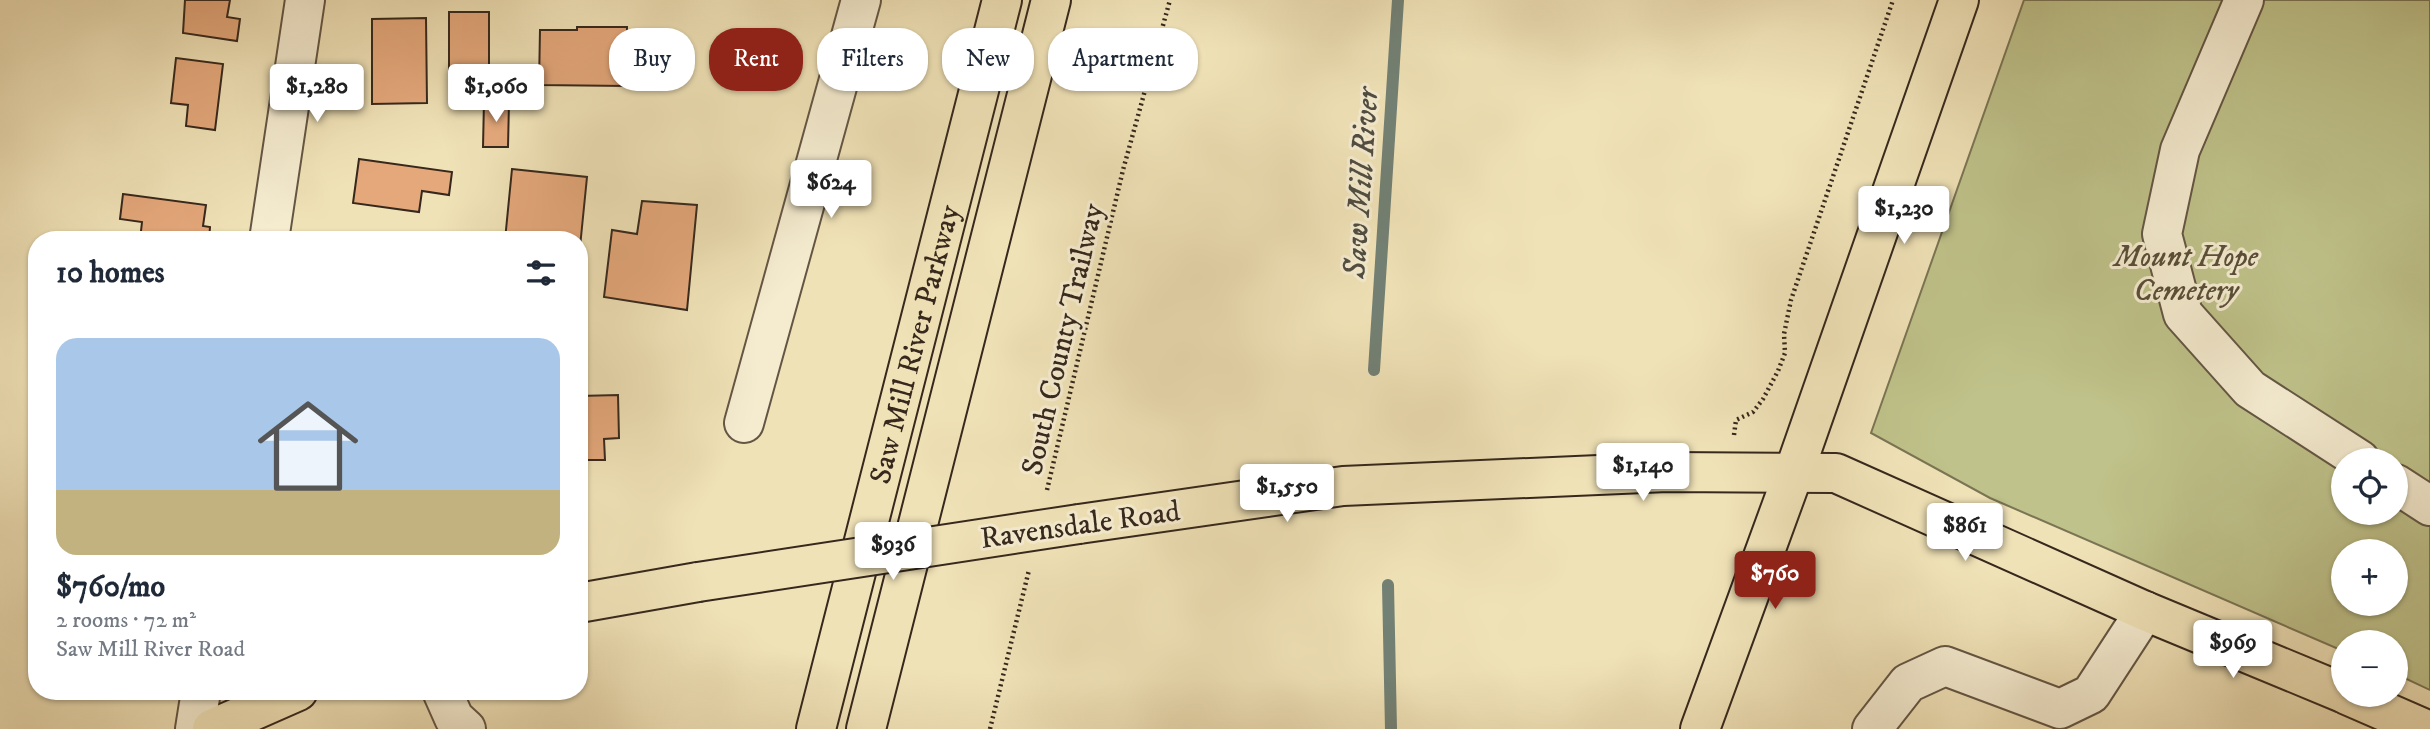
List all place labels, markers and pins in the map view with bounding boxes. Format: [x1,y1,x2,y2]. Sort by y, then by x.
pin: $1,280 [260,64,374,124]
pin: $1,060 [439,64,553,124]
pin: $624 [790,160,872,220]
pin: $1,230 [1847,187,1961,246]
pin: $1,140 [1586,444,1700,503]
pin: $1,550 [1230,464,1344,524]
pin: $861 [1924,504,2006,563]
pin: $936 [852,522,934,582]
pin: $760 [1734,552,1816,611]
pin: $969 [2192,620,2274,680]

